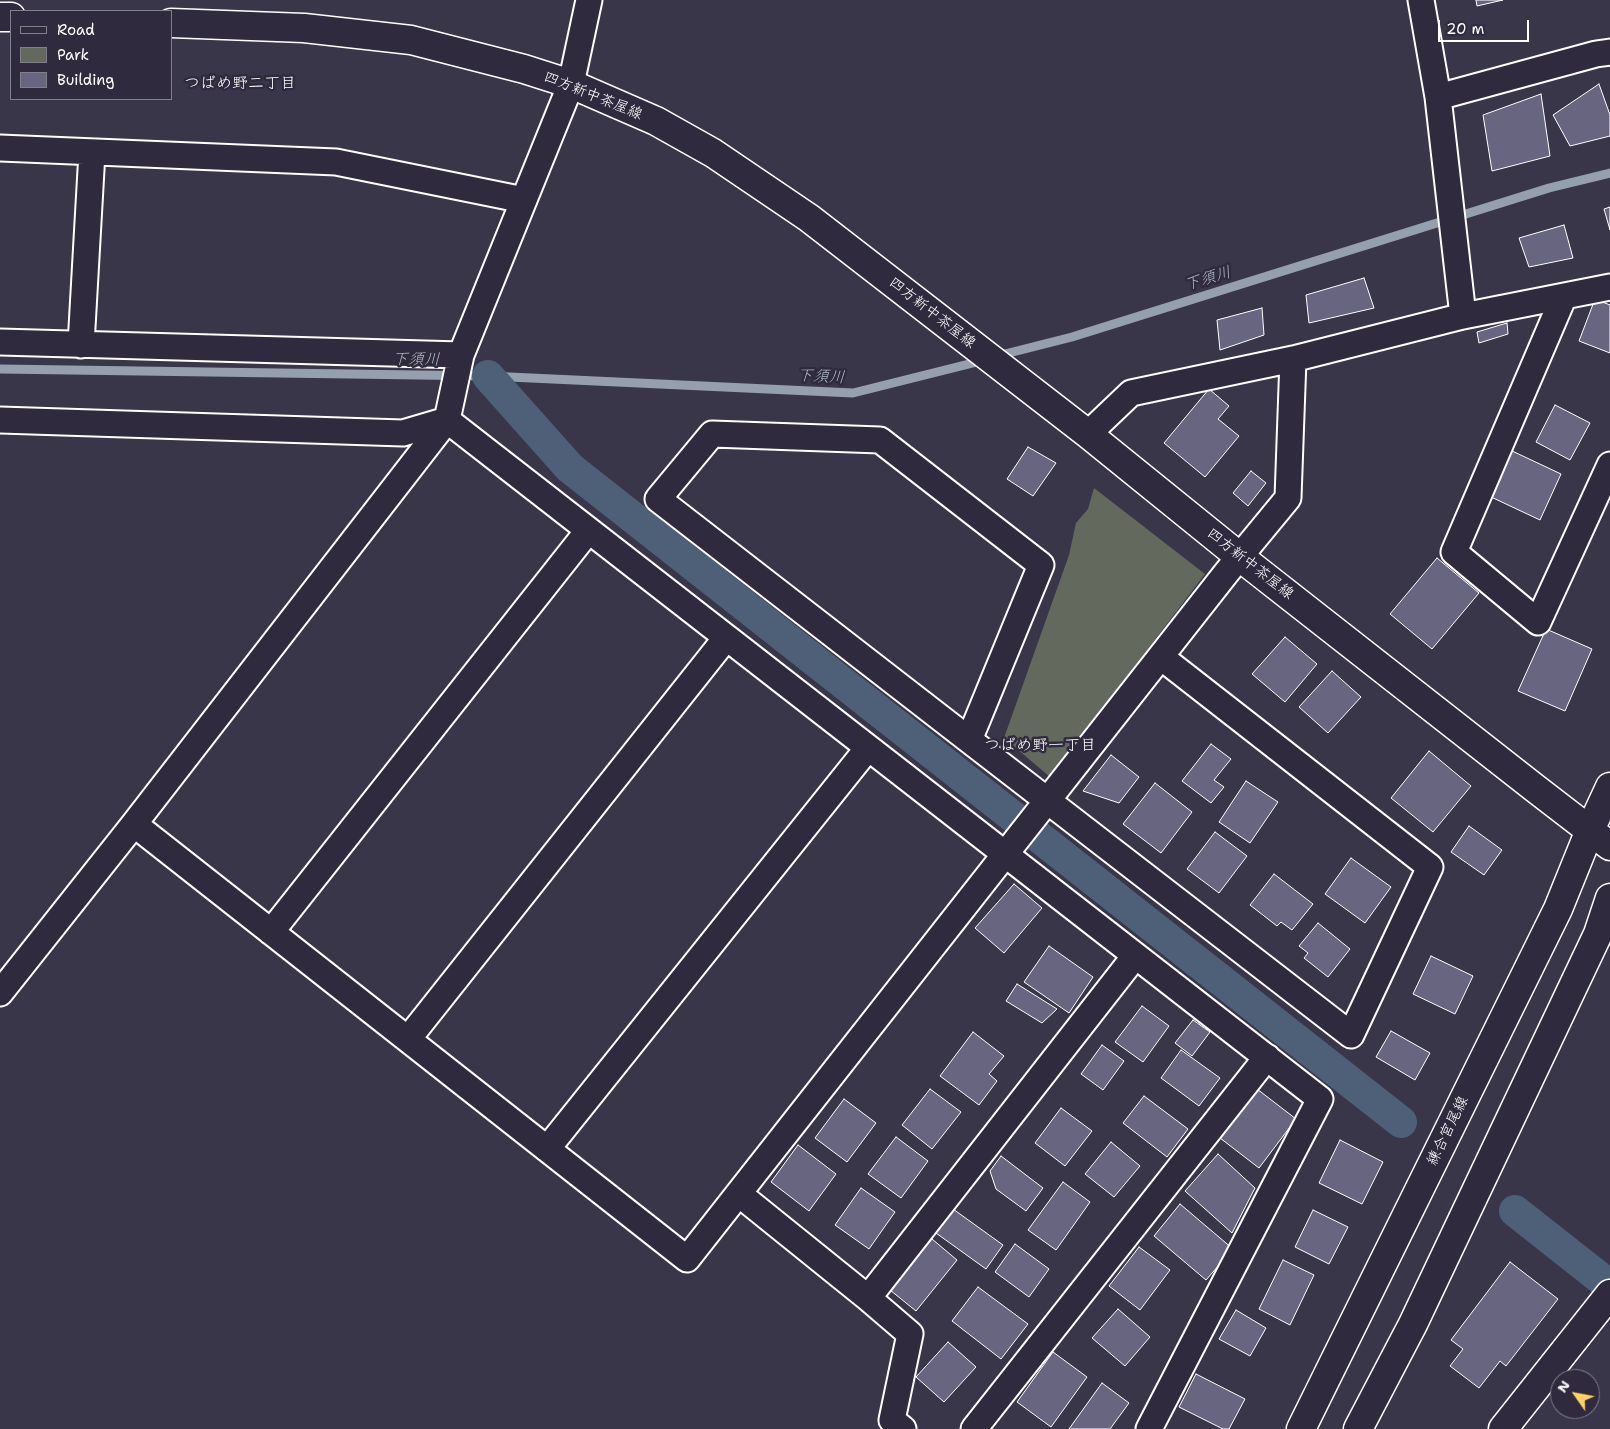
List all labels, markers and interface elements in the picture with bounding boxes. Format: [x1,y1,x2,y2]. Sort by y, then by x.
legend [10,10,172,100]
scale bar [1440,10,1531,42]
text: 20 m [1446,19,1485,39]
text: Road [57,20,95,40]
text: Park [57,45,89,65]
street label: 四方新中茶屋線 [541,68,645,124]
text: Building [57,70,114,90]
district label: つばめ野二丁目 [184,74,296,94]
water label: 下須川 [1182,263,1234,295]
street label: 四方新中茶屋線 [885,274,979,352]
water label: 下須川 [392,350,440,370]
water label: 下須川 [797,366,845,388]
street label: 四方新中茶屋線 [1203,525,1297,603]
district label: つばめ野一丁目 [984,736,1096,756]
street label: 練合宮尾線 [1423,1093,1473,1169]
north arrow [1550,1369,1600,1419]
text: N [1553,1377,1574,1396]

